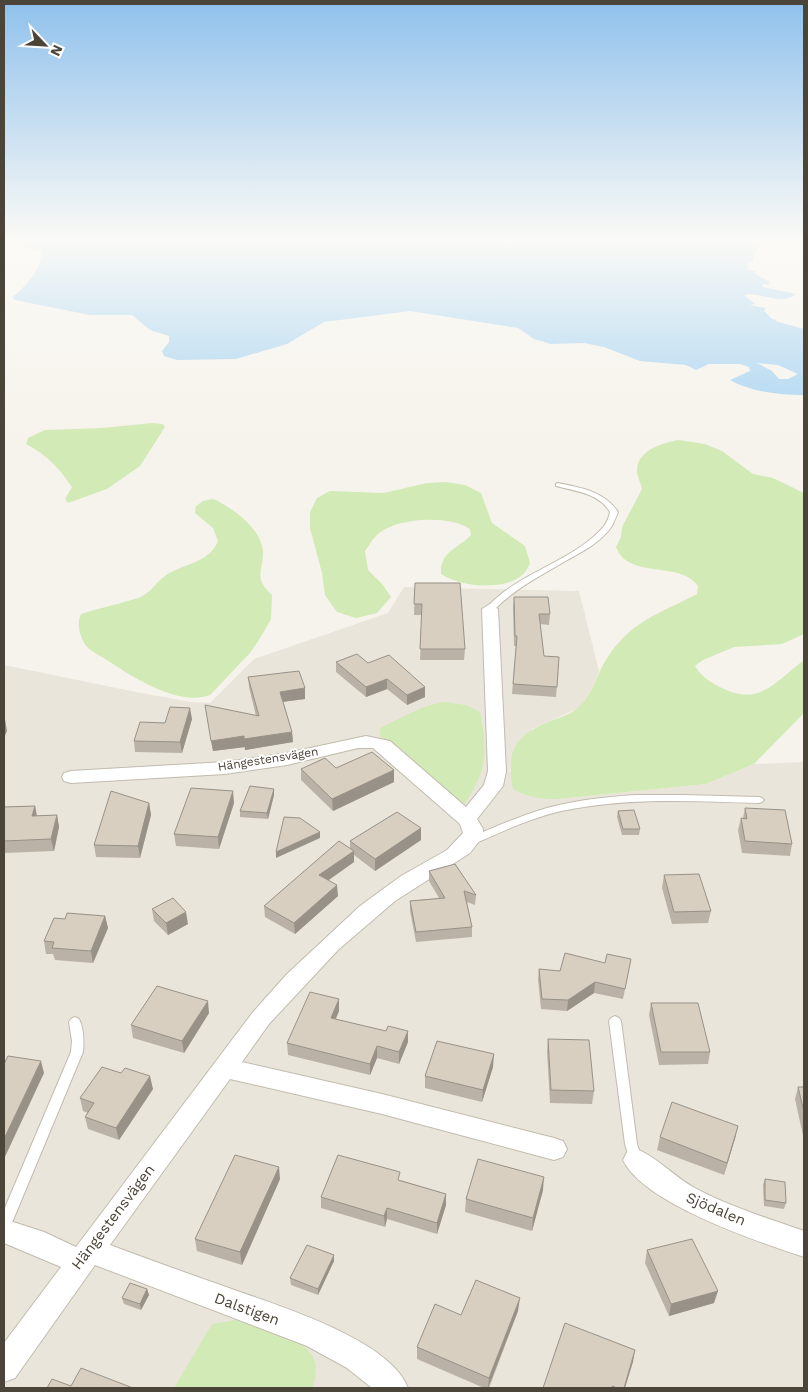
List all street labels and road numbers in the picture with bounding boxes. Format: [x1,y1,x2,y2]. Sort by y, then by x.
street label: Hängestensvägen [217,744,319,774]
street label: Hängestensvägen [68,1161,158,1273]
street label: Sjödalen [684,1188,748,1230]
street label: Dalstigen [212,1289,282,1329]

